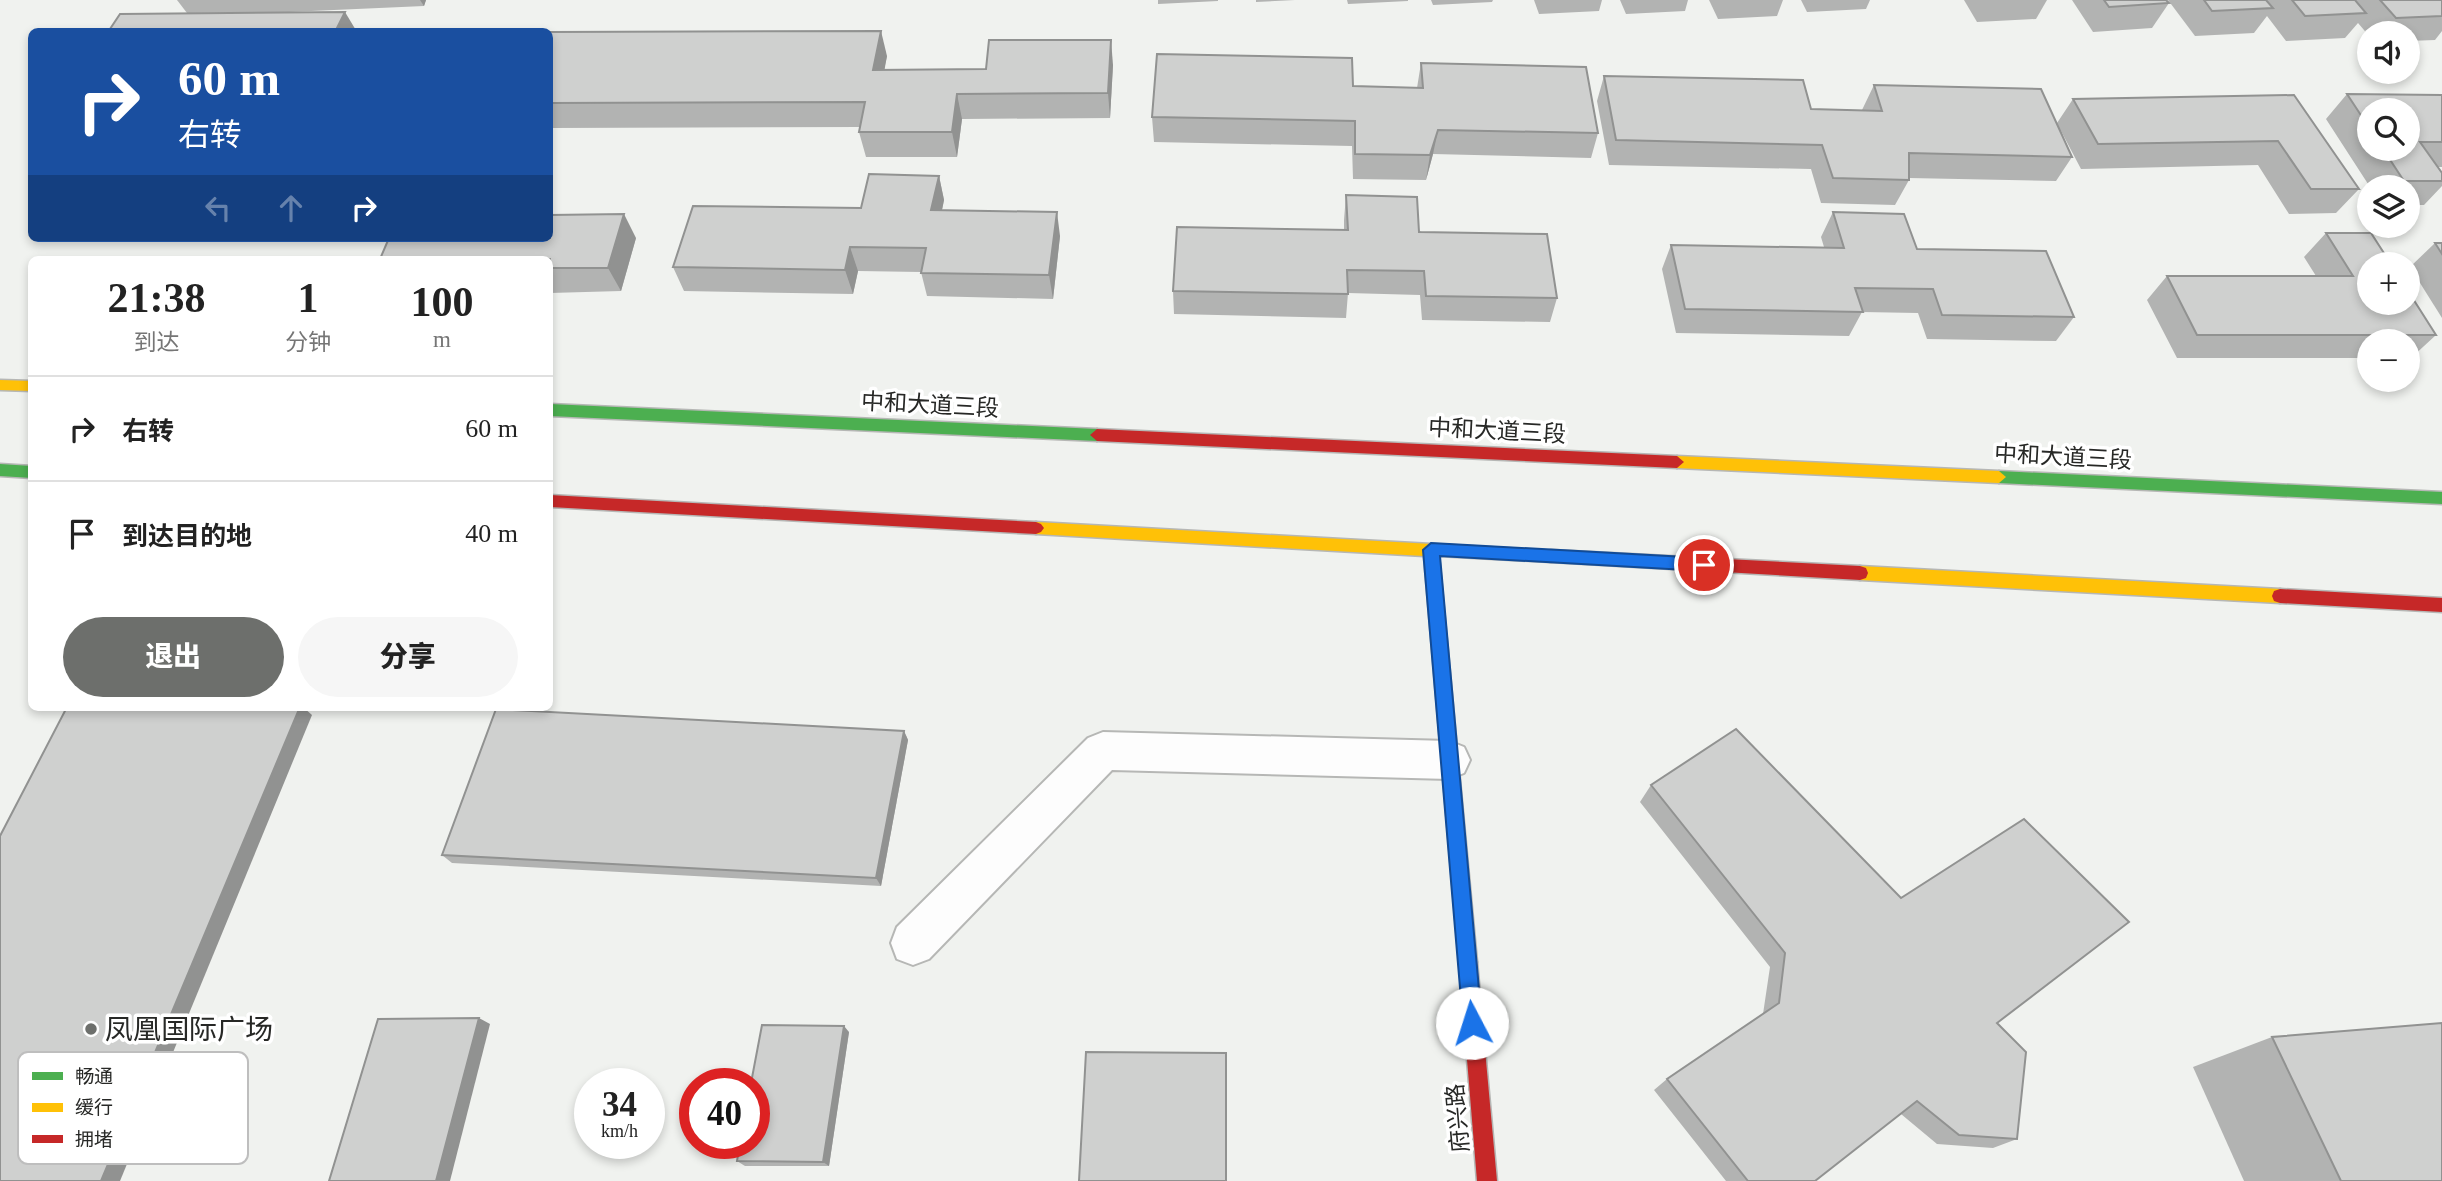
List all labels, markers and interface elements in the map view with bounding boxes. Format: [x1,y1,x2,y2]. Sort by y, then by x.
map controls [2357,21,2420,392]
button: sound [2357,21,2420,84]
text: 60 m [178,51,280,106]
icon: right [63,56,154,147]
button: search [2357,98,2420,161]
text: 右转 [178,117,242,153]
button: layers [2357,175,2420,238]
icon: left [199,189,237,227]
icon: ahead [272,189,310,227]
icon: right [345,189,383,227]
button: + [2357,252,2420,315]
text: 21:38 [108,275,206,321]
text: 1 [298,275,319,321]
text: 100 [411,279,474,325]
text: m [433,327,451,352]
button: − [2357,329,2420,392]
text: 到达 [134,330,180,355]
text: 分钟 [285,330,331,355]
street label: 中和大道三段 [860,389,1000,421]
icon: right [63,410,101,448]
text: 60 m [465,414,518,443]
street label: 中和大道三段 [1427,415,1567,447]
text: 右转 [122,417,174,446]
street label: 中和大道三段 [1993,441,2133,473]
icon: arrive [63,515,101,553]
text: 40 m [465,519,518,548]
text: 到达目的地 [122,522,252,551]
pin [1674,535,1734,595]
icon: arrive [1685,546,1723,584]
button: 退出 [63,617,284,697]
button: 分享 [298,617,518,697]
position arrow [1435,986,1509,1060]
place label: 凤凰国际广场 [105,1014,273,1045]
marker: 凤凰国际广场 [83,1021,99,1037]
legend [18,1052,248,1164]
text: 畅通 [75,1066,113,1087]
speed limit sign: 40 [679,1068,770,1159]
street label: 府兴路 [1443,1083,1473,1153]
text: 34 [602,1085,637,1124]
text: 缓行 [75,1097,113,1118]
text: km/h [601,1121,638,1141]
text: 拥堵 [75,1129,113,1150]

